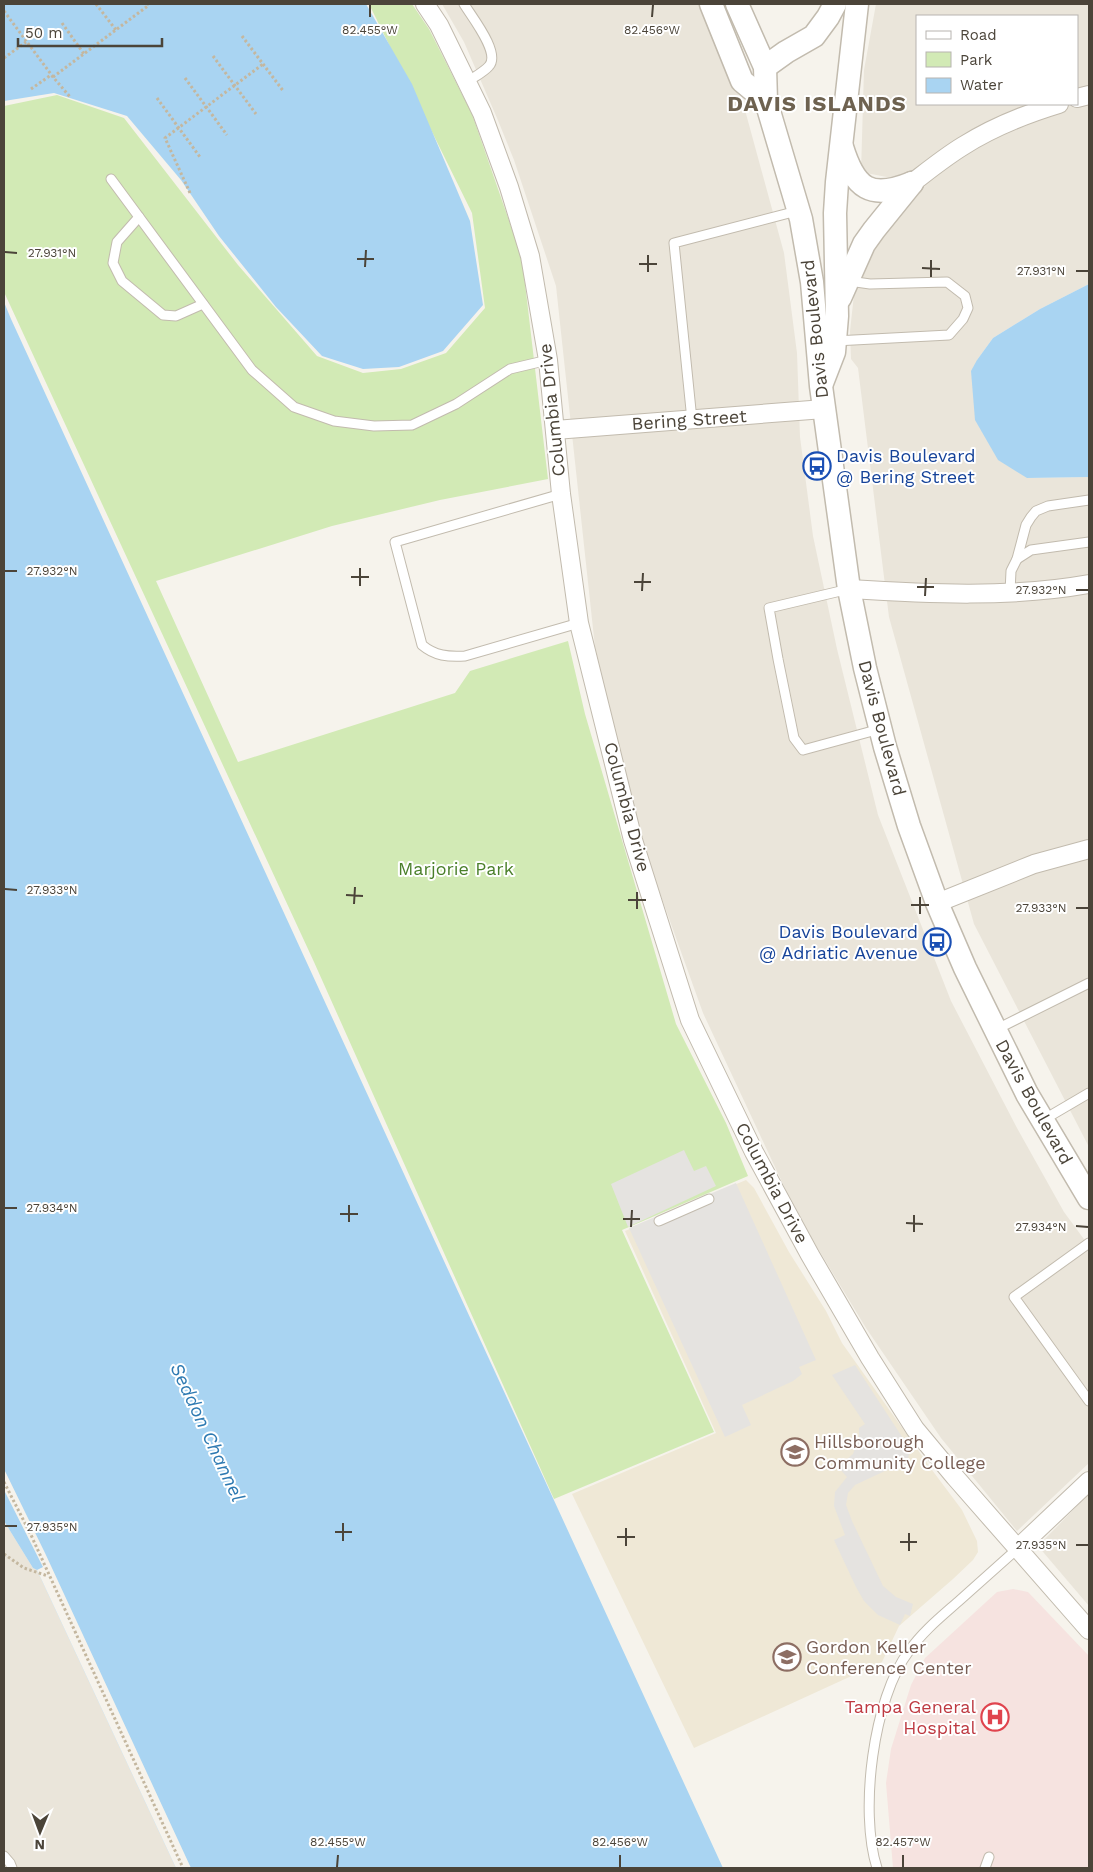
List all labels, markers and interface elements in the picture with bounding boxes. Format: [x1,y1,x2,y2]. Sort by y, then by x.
scale bar [18,15,161,47]
legend [916,15,1078,105]
text: 82.455°W [342,23,398,37]
text: 82.456°W [624,23,681,37]
text: 50 m [25,24,62,42]
text: Road [960,26,997,44]
text: Park [960,51,993,69]
text: Water [960,76,1003,94]
district label: DAVIS ISLANDS [727,91,907,116]
text: 27.931°N [28,246,76,260]
street label: Davis Boulevard [797,259,832,400]
text: 27.931°N [1017,264,1065,278]
street label: Columbia Drive [534,342,569,478]
street label: Bering Street [631,405,748,434]
place label: Davis Boulevard @ Bering Street [836,445,976,487]
bus stop icon: Davis Boulevard @ Bering Street [802,451,832,481]
text: 27.932°N [26,564,78,578]
text: 27.932°N [1015,583,1067,597]
street label: Davis Boulevard [854,658,911,798]
street label: Columbia Drive [600,740,655,874]
park label: Marjorie Park [398,858,514,879]
text: 27.933°N [26,883,78,897]
text: 27.933°N [1015,901,1067,915]
place label: Davis Boulevard @ Adriatic Avenue [759,921,918,963]
bus stop icon: Davis Boulevard @ Adriatic Avenue [922,927,952,957]
street label: Davis Boulevard [991,1036,1077,1168]
street label: Columbia Drive [732,1119,813,1247]
text: 27.934°N [26,1201,78,1215]
text: 27.934°N [1015,1220,1067,1234]
water label: Seddon Channel [165,1359,250,1506]
place label: Hillsborough Community College [814,1431,986,1473]
school or university icon: Hillsborough Community College [780,1437,810,1467]
text: 27.935°N [26,1520,78,1534]
text: 27.935°N [1015,1538,1067,1552]
place label: Gordon Keller Conference Center [806,1636,972,1678]
school or university icon: Gordon Keller Conference Center [772,1642,802,1672]
place label: Tampa General Hospital [845,1696,976,1738]
hospital icon: Tampa General Hospital [980,1702,1010,1732]
north arrow [15,1807,65,1857]
text: 82.455°W [310,1835,366,1849]
text: 82.456°W [592,1835,649,1849]
text: 82.457°W [875,1835,931,1849]
text: N [34,1837,45,1853]

